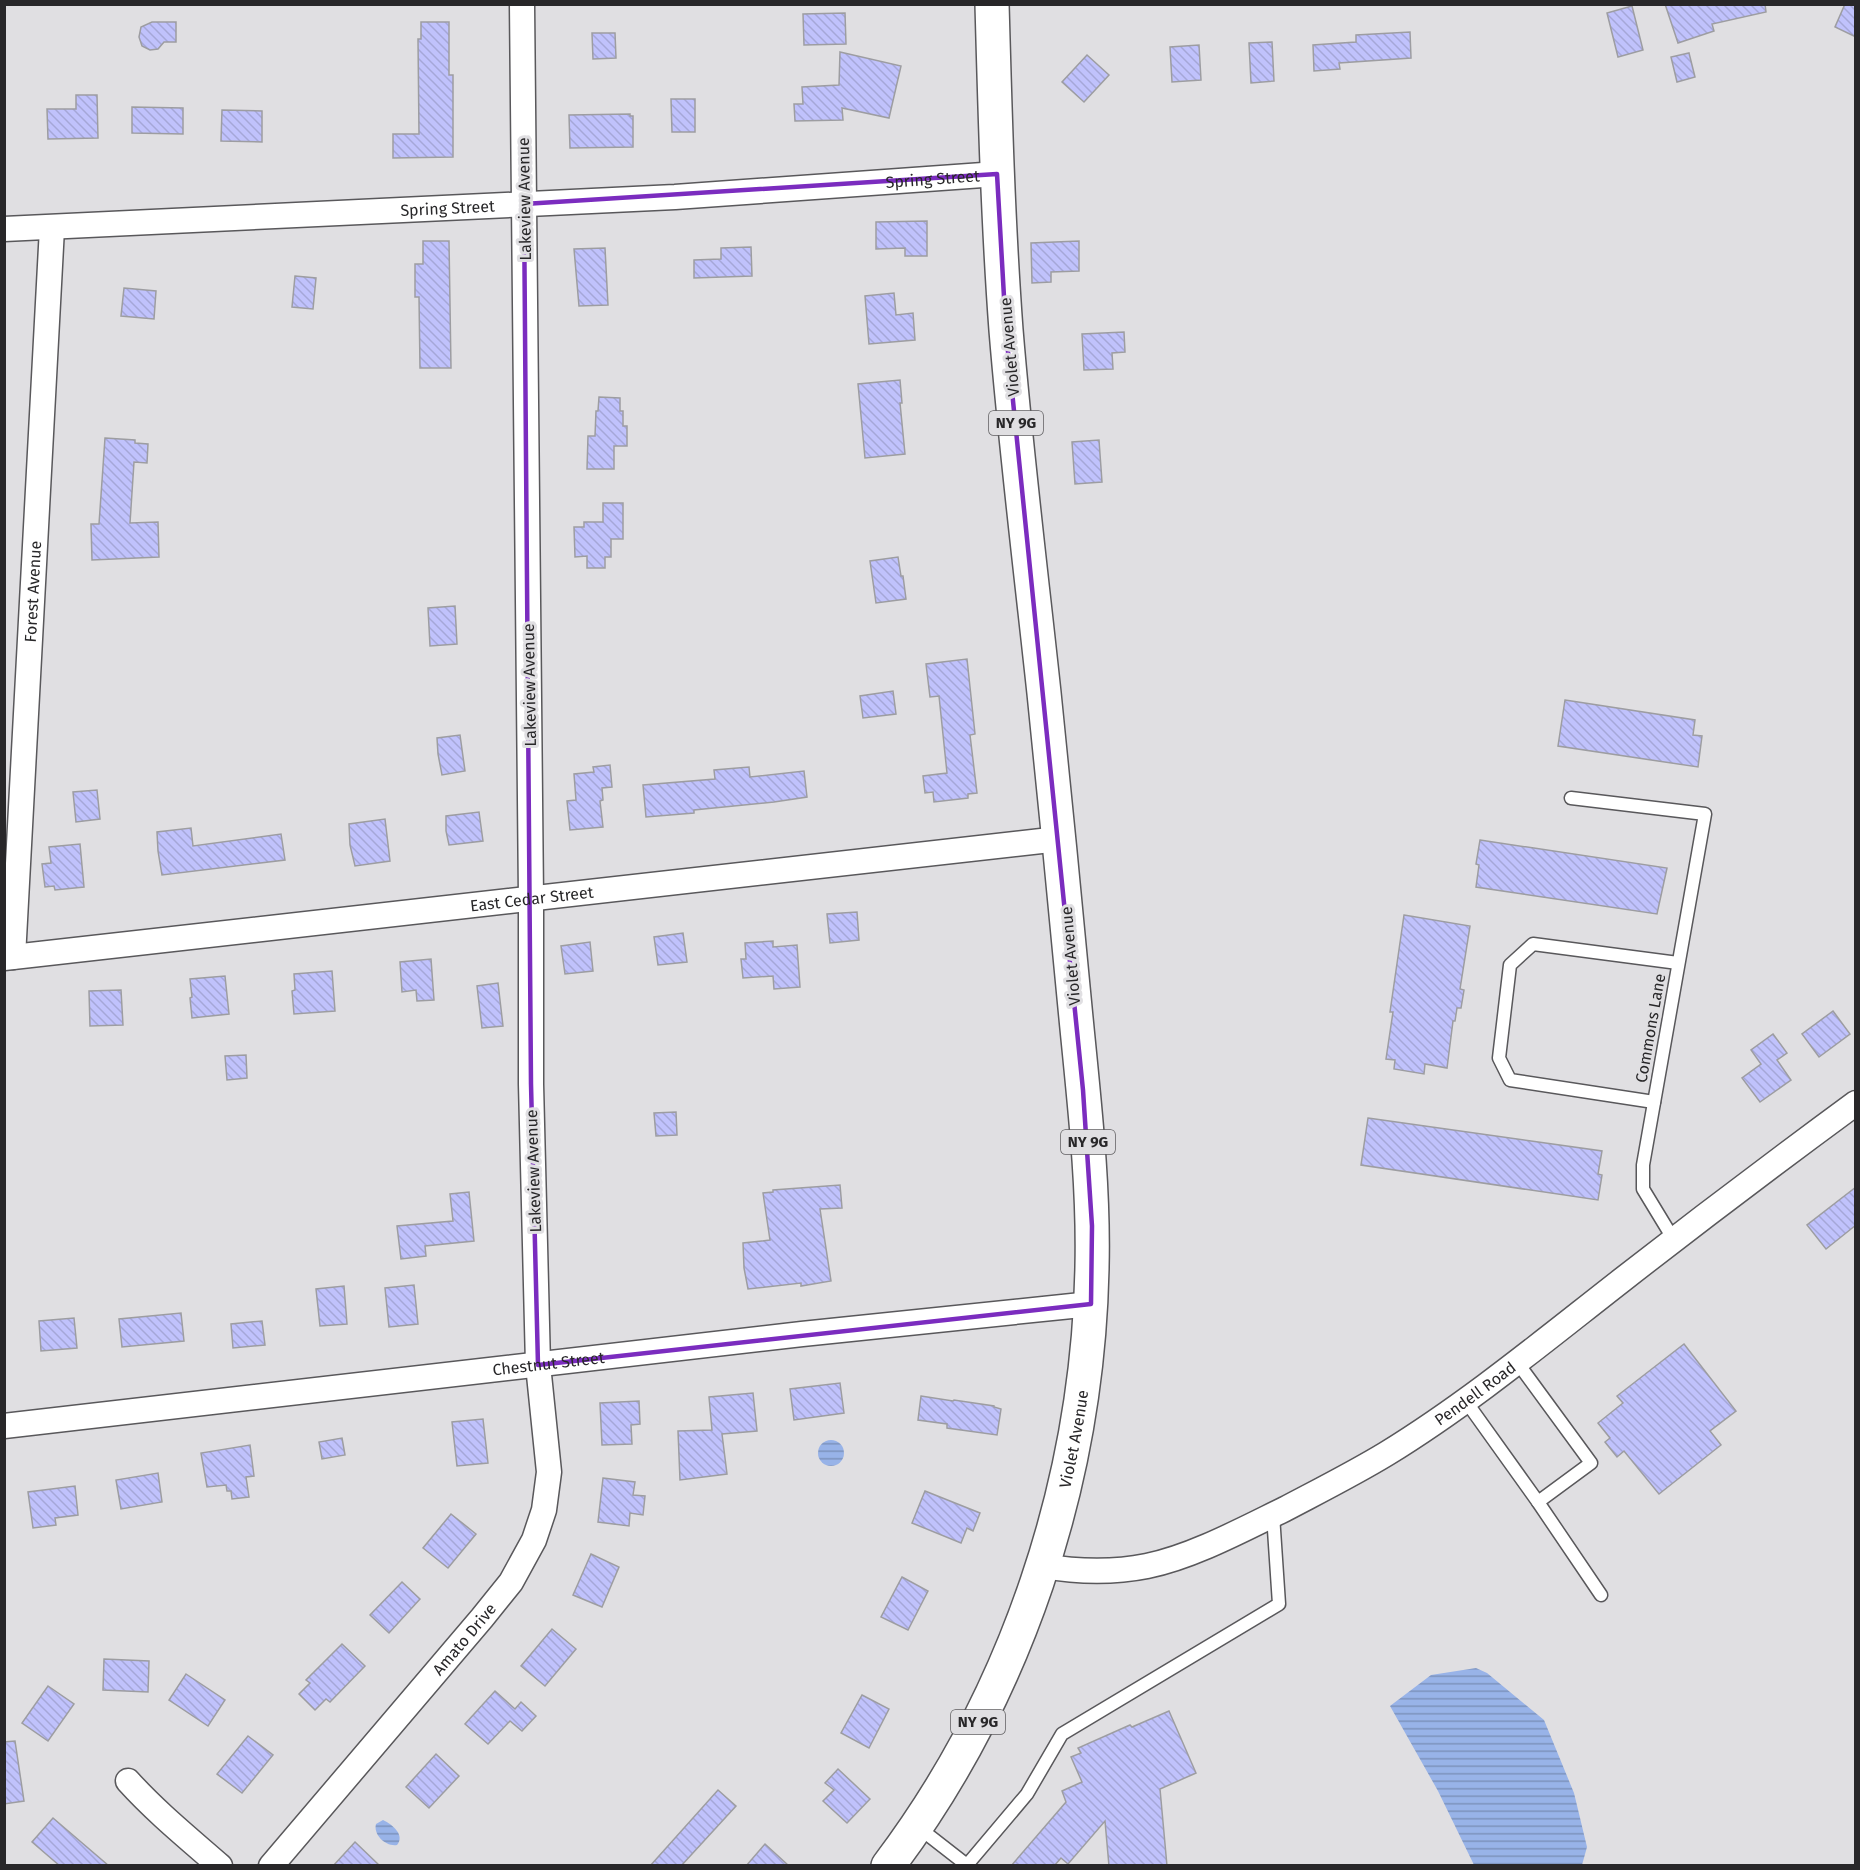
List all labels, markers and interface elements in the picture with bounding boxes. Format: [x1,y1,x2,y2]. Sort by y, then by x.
street label: Lakeview Avenue [514,137,535,261]
street label: Spring Street [885,166,981,192]
street label: Spring Street [400,197,495,220]
street label: Violet Avenue [996,297,1023,397]
road number: NY 9G [989,411,1043,435]
street label: Forest Avenue [21,540,45,643]
street label: Lakeview Avenue [519,623,540,747]
street label: East Cedar Street [469,883,595,915]
street label: Violet Avenue [1057,906,1084,1006]
street label: Commons Lane [1632,972,1669,1084]
street label: Lakeview Avenue [522,1109,545,1233]
road number: NY 9G [1061,1130,1115,1154]
street label: Chestnut Street [492,1348,606,1380]
street label: Pendell Road [1431,1358,1520,1430]
street label: Violet Avenue [1055,1389,1092,1490]
street label: Amato Drive [429,1599,500,1679]
road number: NY 9G [951,1710,1005,1734]

